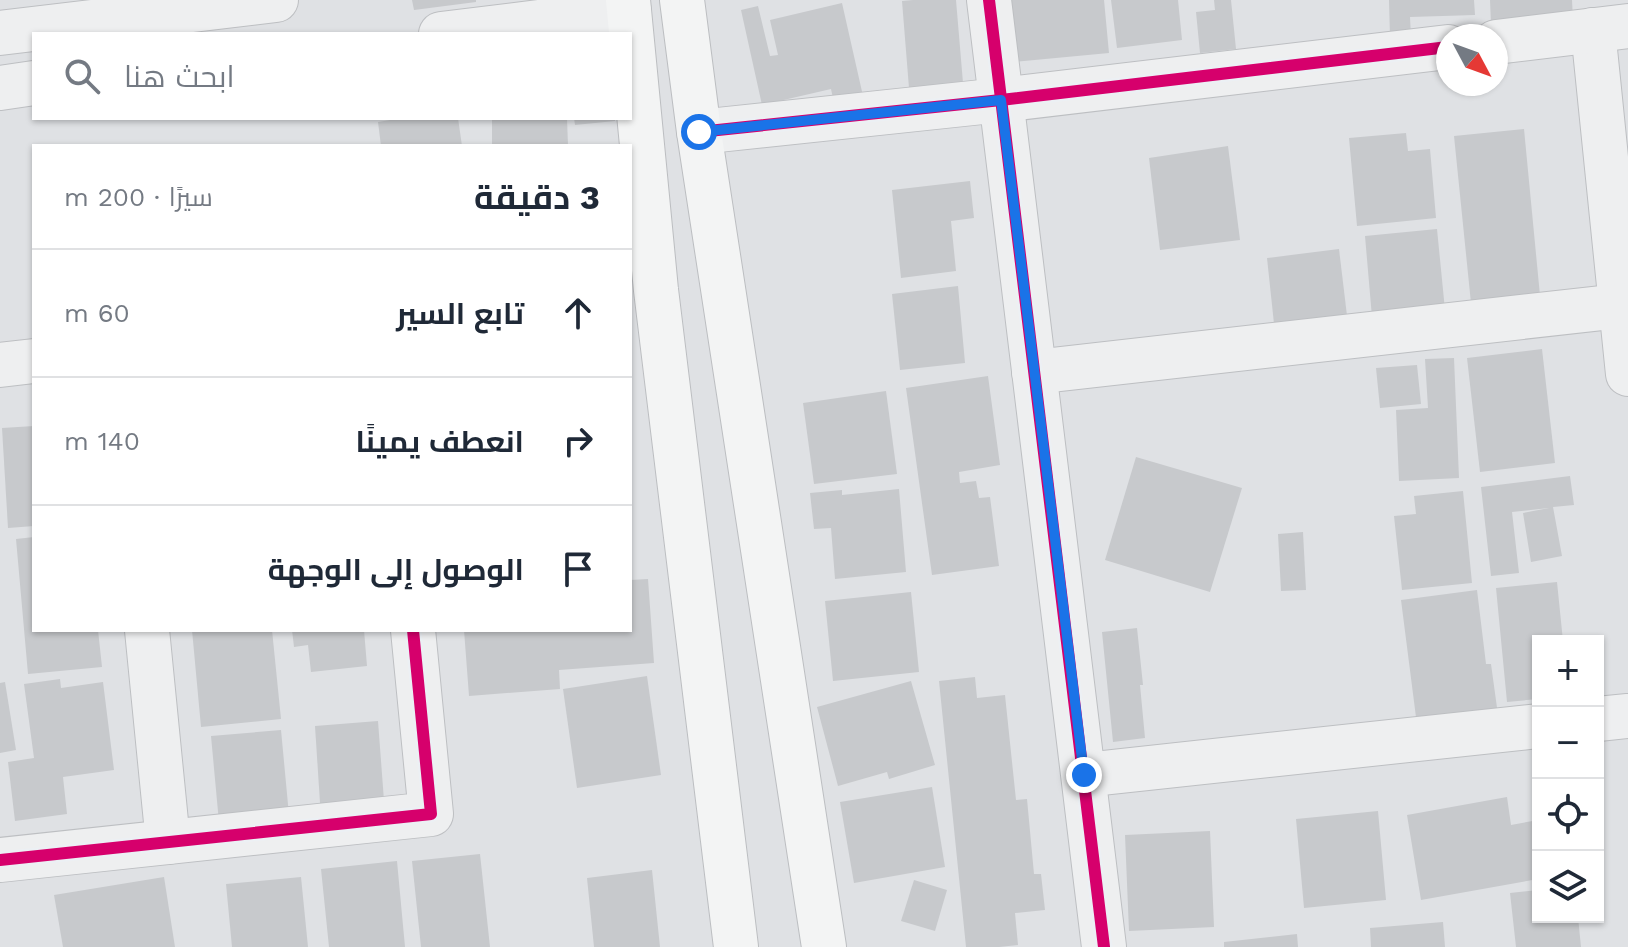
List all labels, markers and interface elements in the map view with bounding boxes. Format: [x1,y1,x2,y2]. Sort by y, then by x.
north arrow [1436,24,1508,96]
search box [32,32,632,120]
icon: search [60,54,104,98]
text: ابحث هنا [124,59,234,94]
route start [681,114,717,150]
text: 3 دقيقة [474,177,600,217]
text: سيرًا · 200 m [64,182,213,212]
icon: ahead [556,291,600,335]
text: تابع السير [396,296,524,331]
text: 60 m [64,298,130,328]
icon: right [556,419,600,463]
text: انعطف يمينًا [355,424,524,459]
text: 140 m [64,426,140,456]
icon: arrive [556,547,600,591]
text: الوصول إلى الوجهة [268,552,524,587]
map controls [1532,635,1604,923]
button: + [1532,635,1604,707]
button: − [1532,707,1604,779]
route end [1066,757,1102,793]
button: locate [1532,779,1604,851]
button: layers [1532,851,1604,923]

